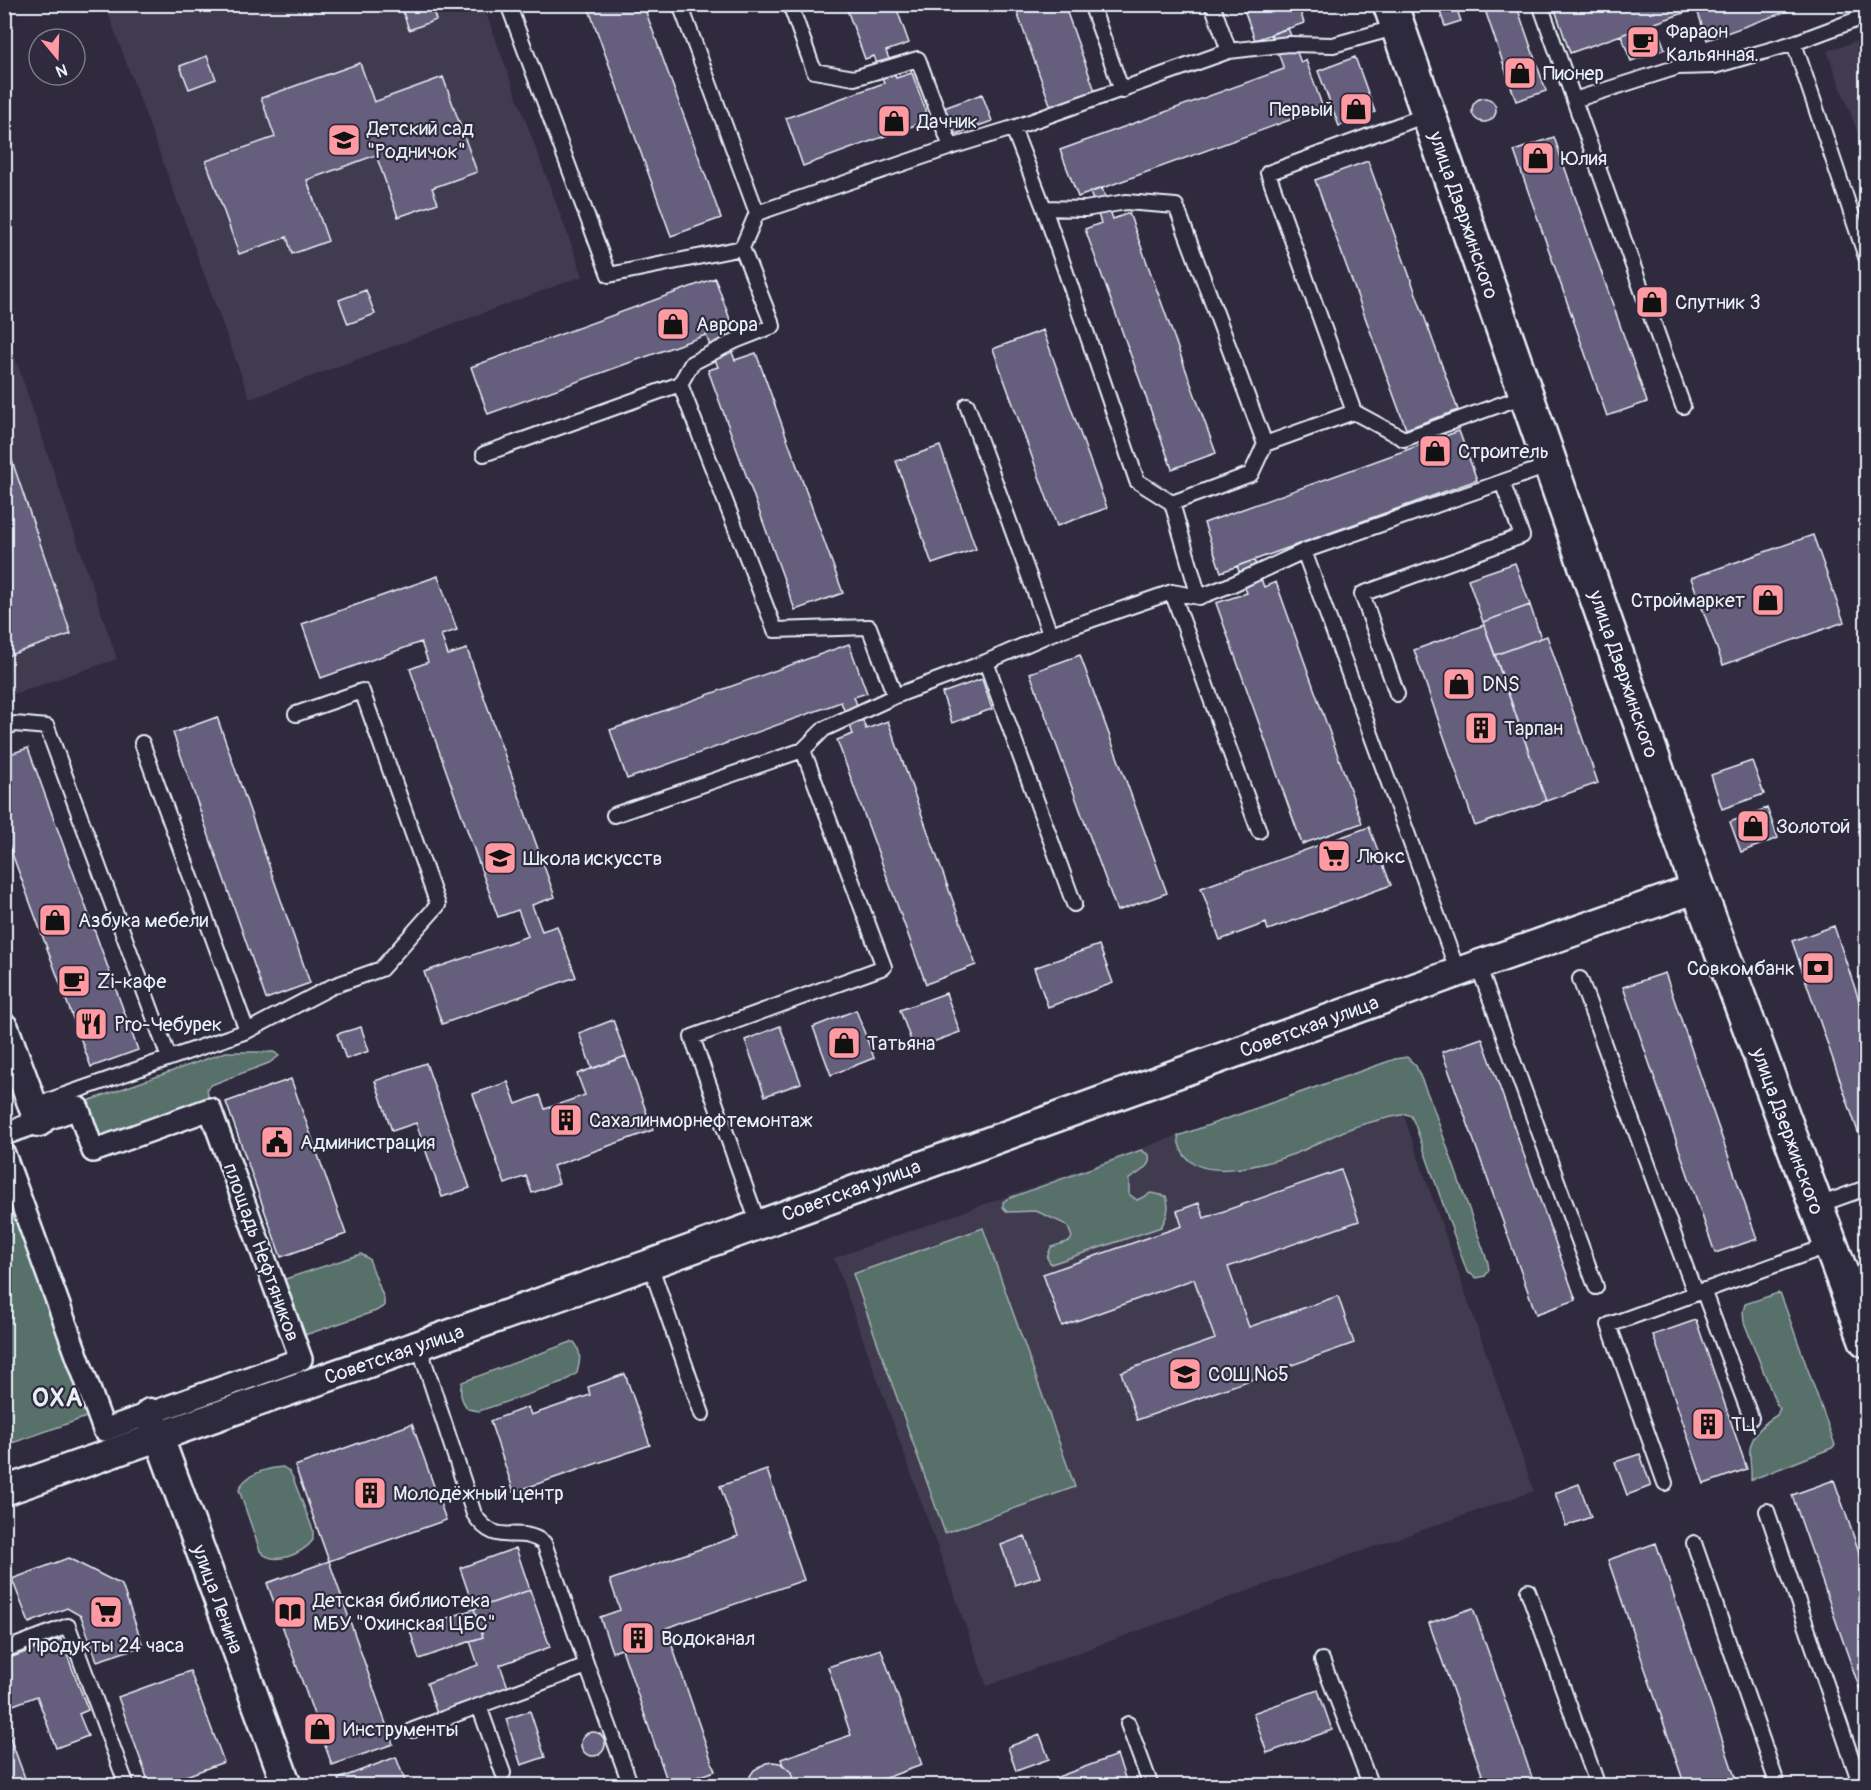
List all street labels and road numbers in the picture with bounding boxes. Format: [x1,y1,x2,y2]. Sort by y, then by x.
street label: улица Дзержинского [1423,127,1504,302]
street label: улица Дзержинского [1583,586,1664,761]
street label: Советская улица [1236,990,1382,1063]
street label: улица Дзержинского [1745,1043,1829,1218]
street label: Советская улица [778,1154,924,1227]
street label: площадь Нефтяников [218,1159,305,1345]
street label: Советская улица [321,1319,467,1390]
street label: улица Ленина [186,1540,249,1657]

